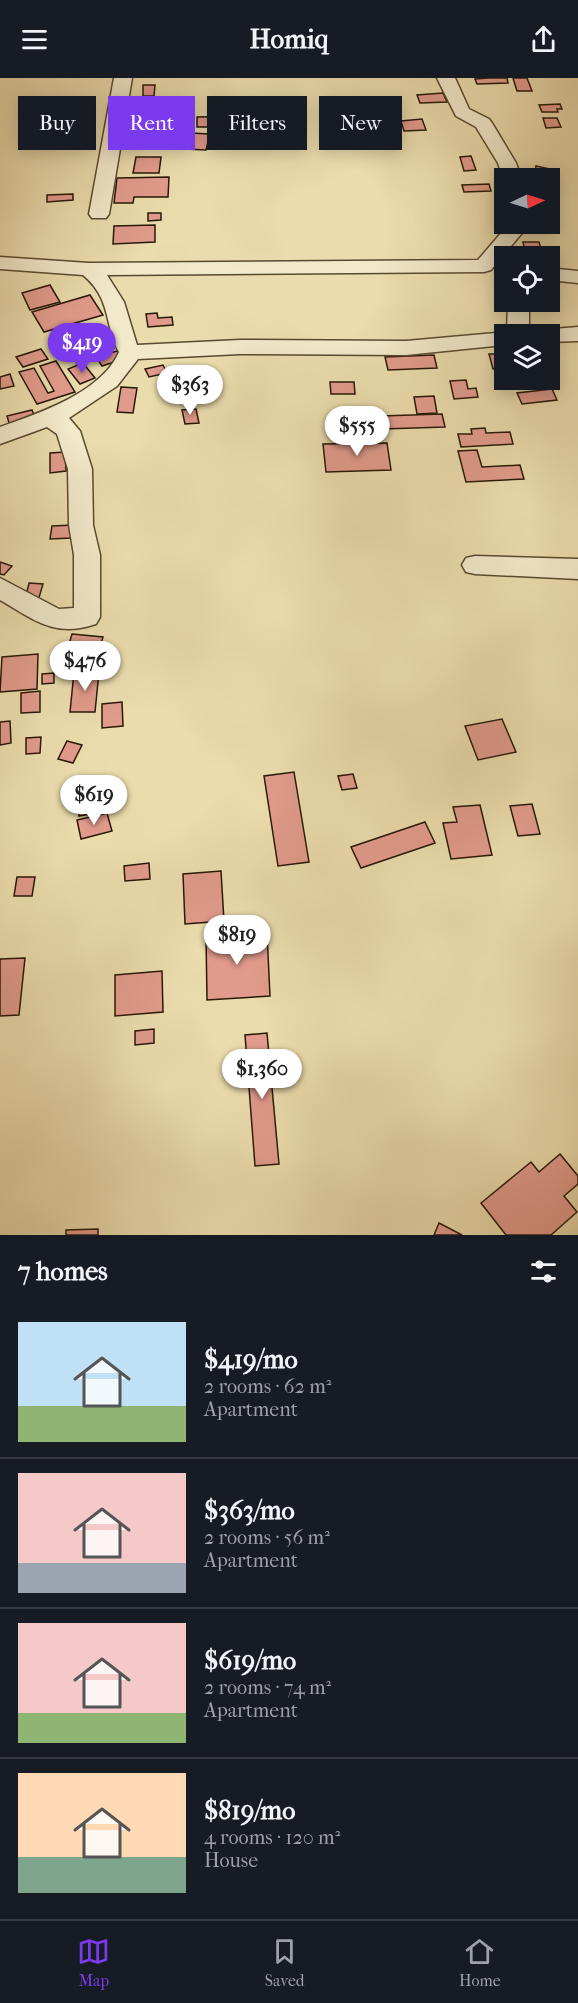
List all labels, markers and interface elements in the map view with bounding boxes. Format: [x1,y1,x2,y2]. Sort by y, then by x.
icon: menu [18,23,51,56]
text: Homiq [250,23,328,55]
icon: share [527,23,560,56]
chip: Buy [18,96,96,150]
chip: Rent [108,96,195,150]
chip: Filters [207,96,307,150]
chip: New [319,96,402,150]
north arrow [494,168,560,234]
map controls [494,168,560,390]
button: locate [494,246,560,312]
pin: $419 [46,323,118,374]
button: layers [494,324,560,390]
text: $419 [62,331,102,354]
pin: $363 [154,365,226,416]
text: $363 [171,373,209,396]
pin: $555 [321,406,393,457]
text: $555 [339,414,375,437]
pin: $476 [49,641,121,692]
text: $476 [64,649,106,672]
pin: $619 [58,775,130,826]
text: $619 [74,783,114,806]
pin: $819 [201,915,273,966]
text: $819 [218,923,256,946]
pin: $1,360 [213,1049,311,1100]
text: $1,360 [236,1057,288,1080]
icon: filters [527,1255,560,1288]
text: 7 homes [18,1256,108,1287]
text: $419/mo [204,1344,298,1375]
icon: home [66,1346,138,1418]
text: 2 rooms · 62 m² [204,1375,331,1398]
text: Apartment [204,1398,298,1421]
text: $363/mo [204,1495,295,1526]
icon: home [66,1497,138,1569]
text: 2 rooms · 56 m² [204,1526,330,1549]
text: Apartment [204,1549,298,1572]
text: $619/mo [204,1645,296,1676]
icon: home [66,1647,138,1719]
text: 2 rooms · 74 m² [204,1676,331,1699]
text: Apartment [204,1699,298,1722]
text: $819/mo [204,1795,295,1826]
icon: home [66,1797,138,1869]
text: 4 rooms · 120 m² [204,1826,340,1849]
text: House [204,1849,258,1872]
tab: Map [77,1935,110,1990]
tab: Saved [265,1935,305,1990]
tab: Home [459,1935,501,1990]

